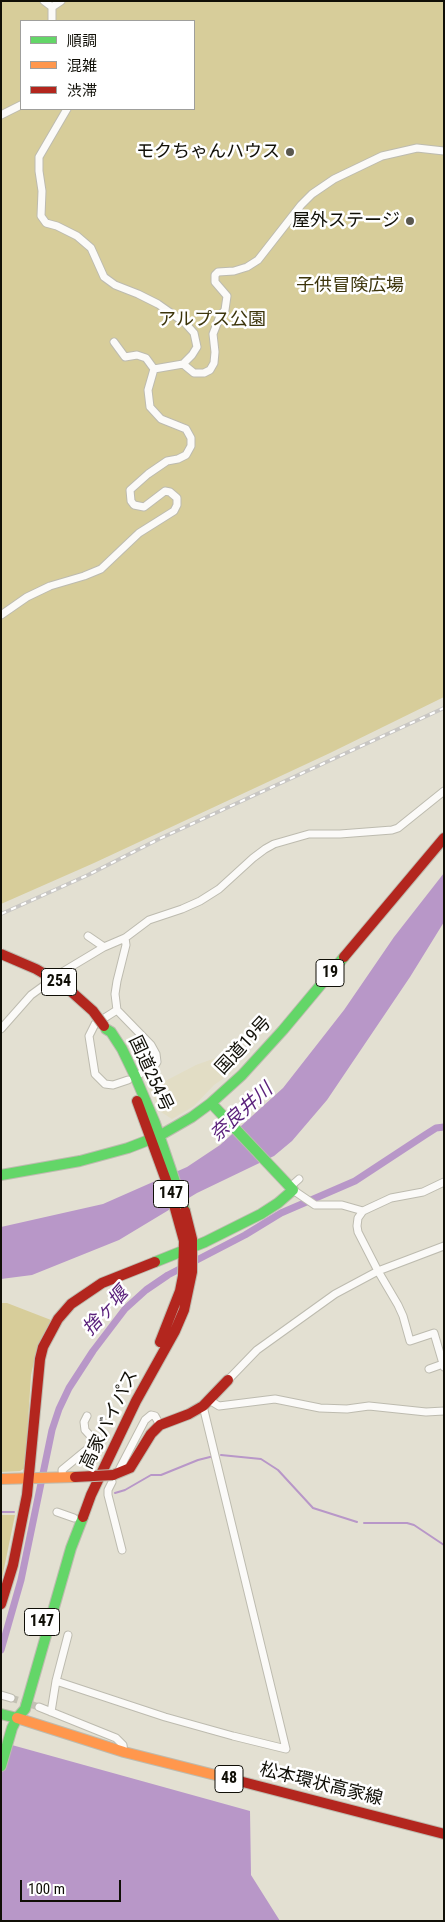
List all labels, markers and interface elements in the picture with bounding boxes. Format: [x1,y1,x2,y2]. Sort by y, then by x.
legend [20,20,195,110]
text: 順調 [67,32,97,50]
text: 混雑 [67,57,97,75]
text: 渋滞 [67,82,97,100]
place label: モクちゃんハウス [136,141,280,163]
marker: モクちゃんハウス [284,146,296,158]
place label: 屋外ステージ [292,210,400,232]
marker: 屋外ステージ [404,215,416,227]
park label: 子供冒険広場 [296,275,404,297]
park label: アルプス公園 [158,309,266,331]
road number: 19 [316,960,344,986]
road number: 254 [42,969,76,996]
street label: 国道19号 [212,1012,276,1080]
street label: 国道254号 [123,1033,177,1115]
water label: 奈良井川 [206,1079,278,1147]
road number: 147 [154,1180,188,1208]
water label: 捨ヶ堰 [78,1283,134,1341]
street label: 高家バイパス [77,1367,143,1473]
road number: 147 [24,1608,60,1635]
street label: 松本環状高家線 [257,1759,385,1811]
road number: 48 [215,1766,243,1792]
scale bar [22,1870,124,1902]
text: 100 m [28,1880,65,1898]

